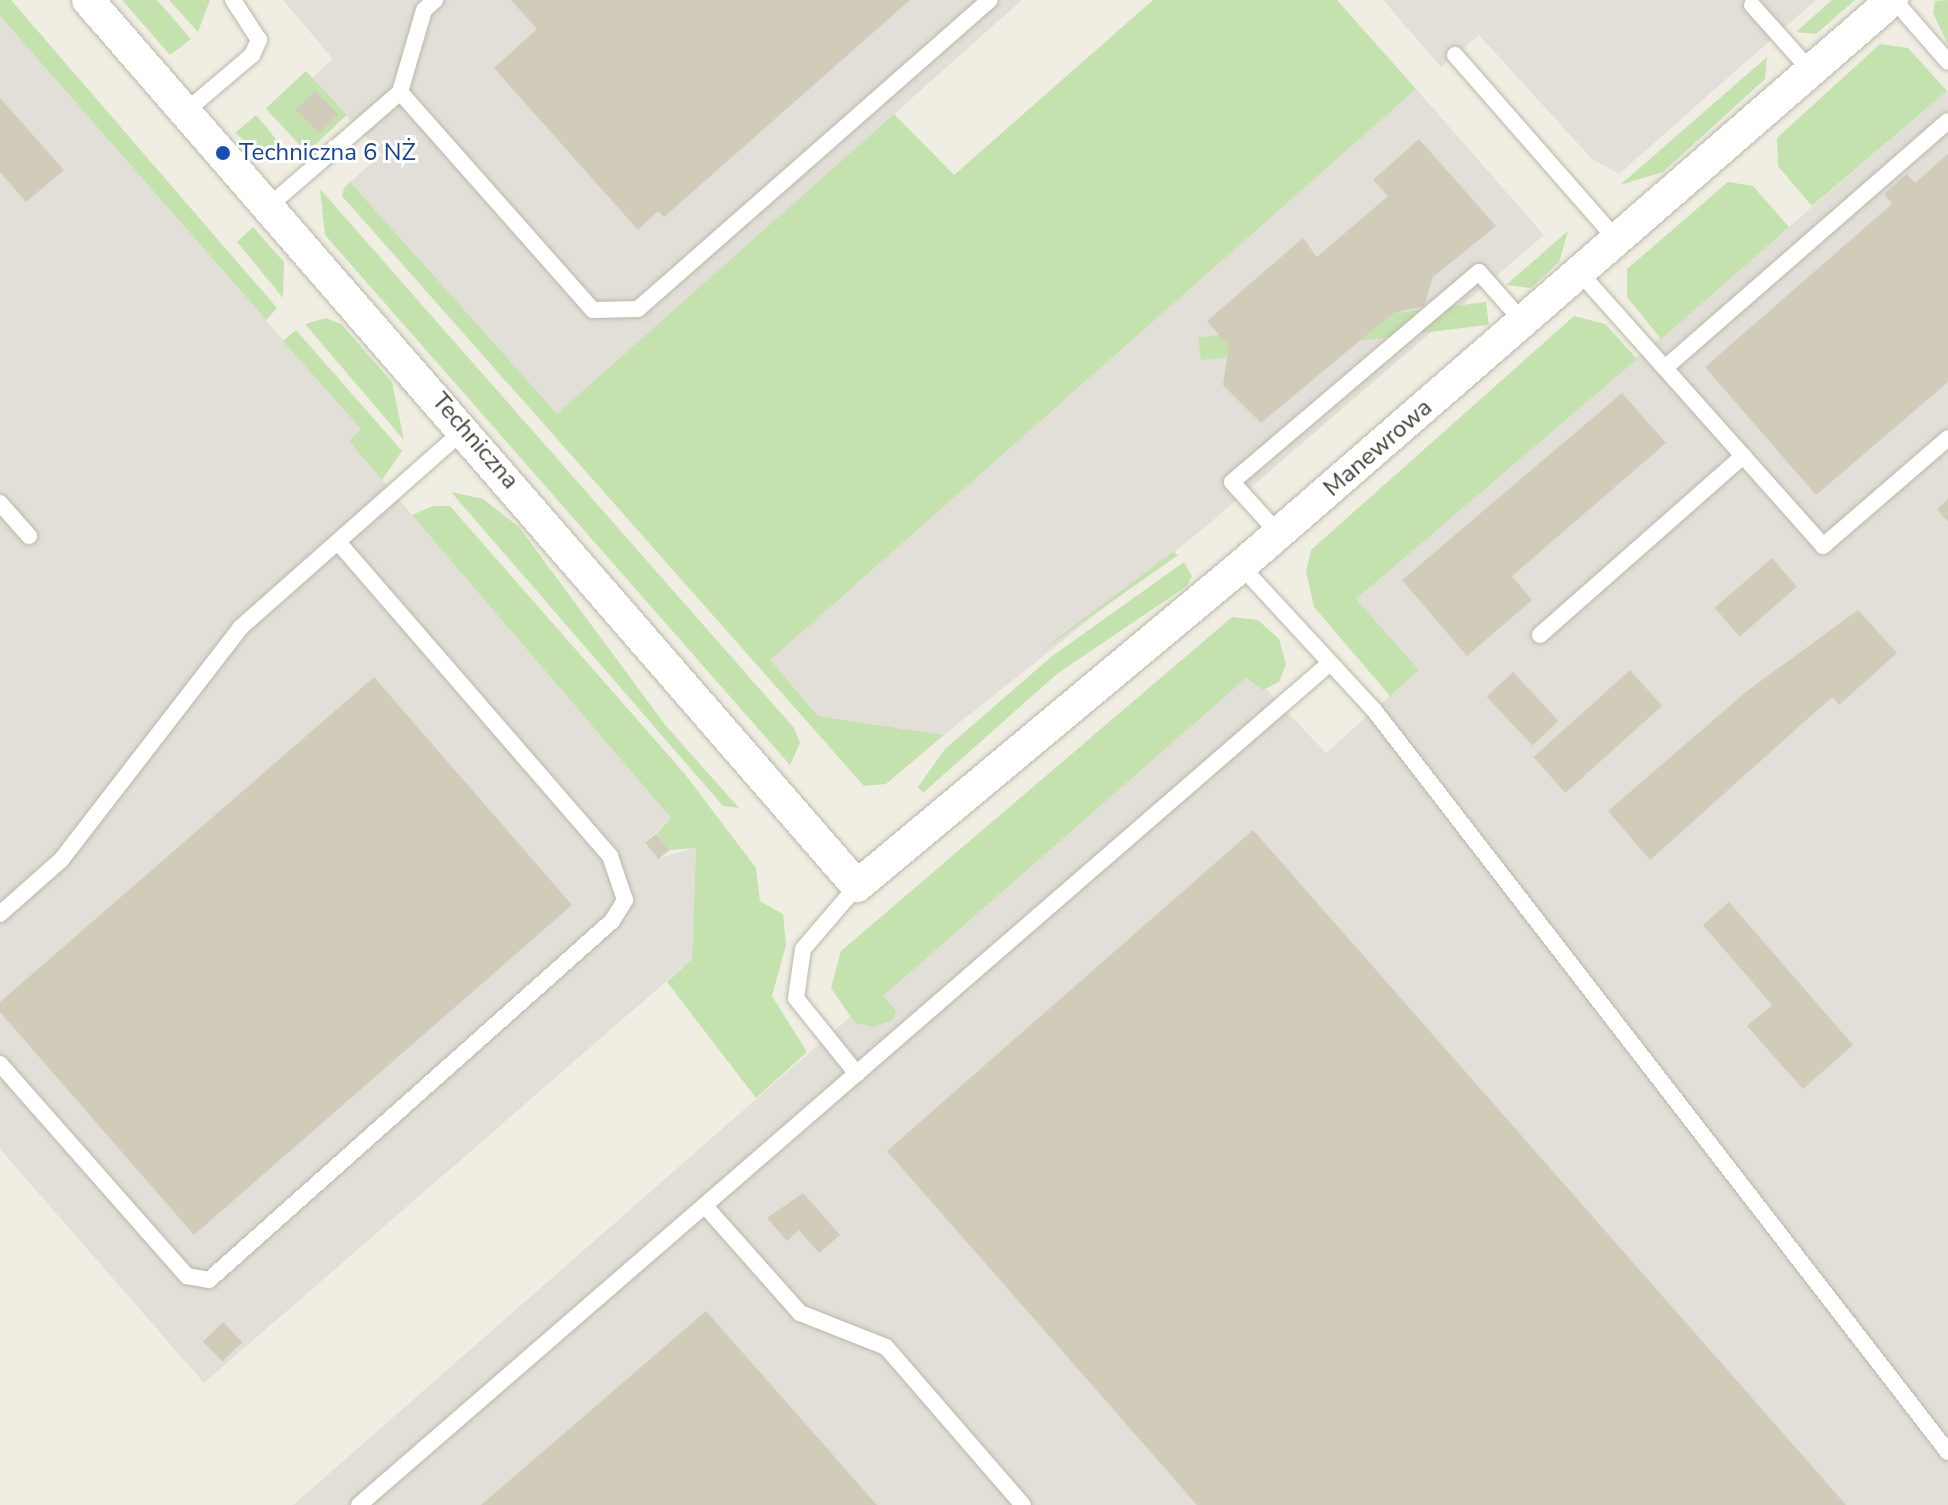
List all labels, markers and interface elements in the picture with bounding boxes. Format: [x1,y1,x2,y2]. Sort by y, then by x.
place label: Techniczna 6 NŻ [239,139,416,167]
marker: Techniczna 6 NŻ [214,144,232,162]
street label: Techniczna [425,387,525,495]
street label: Manewrowa [1318,393,1438,503]

